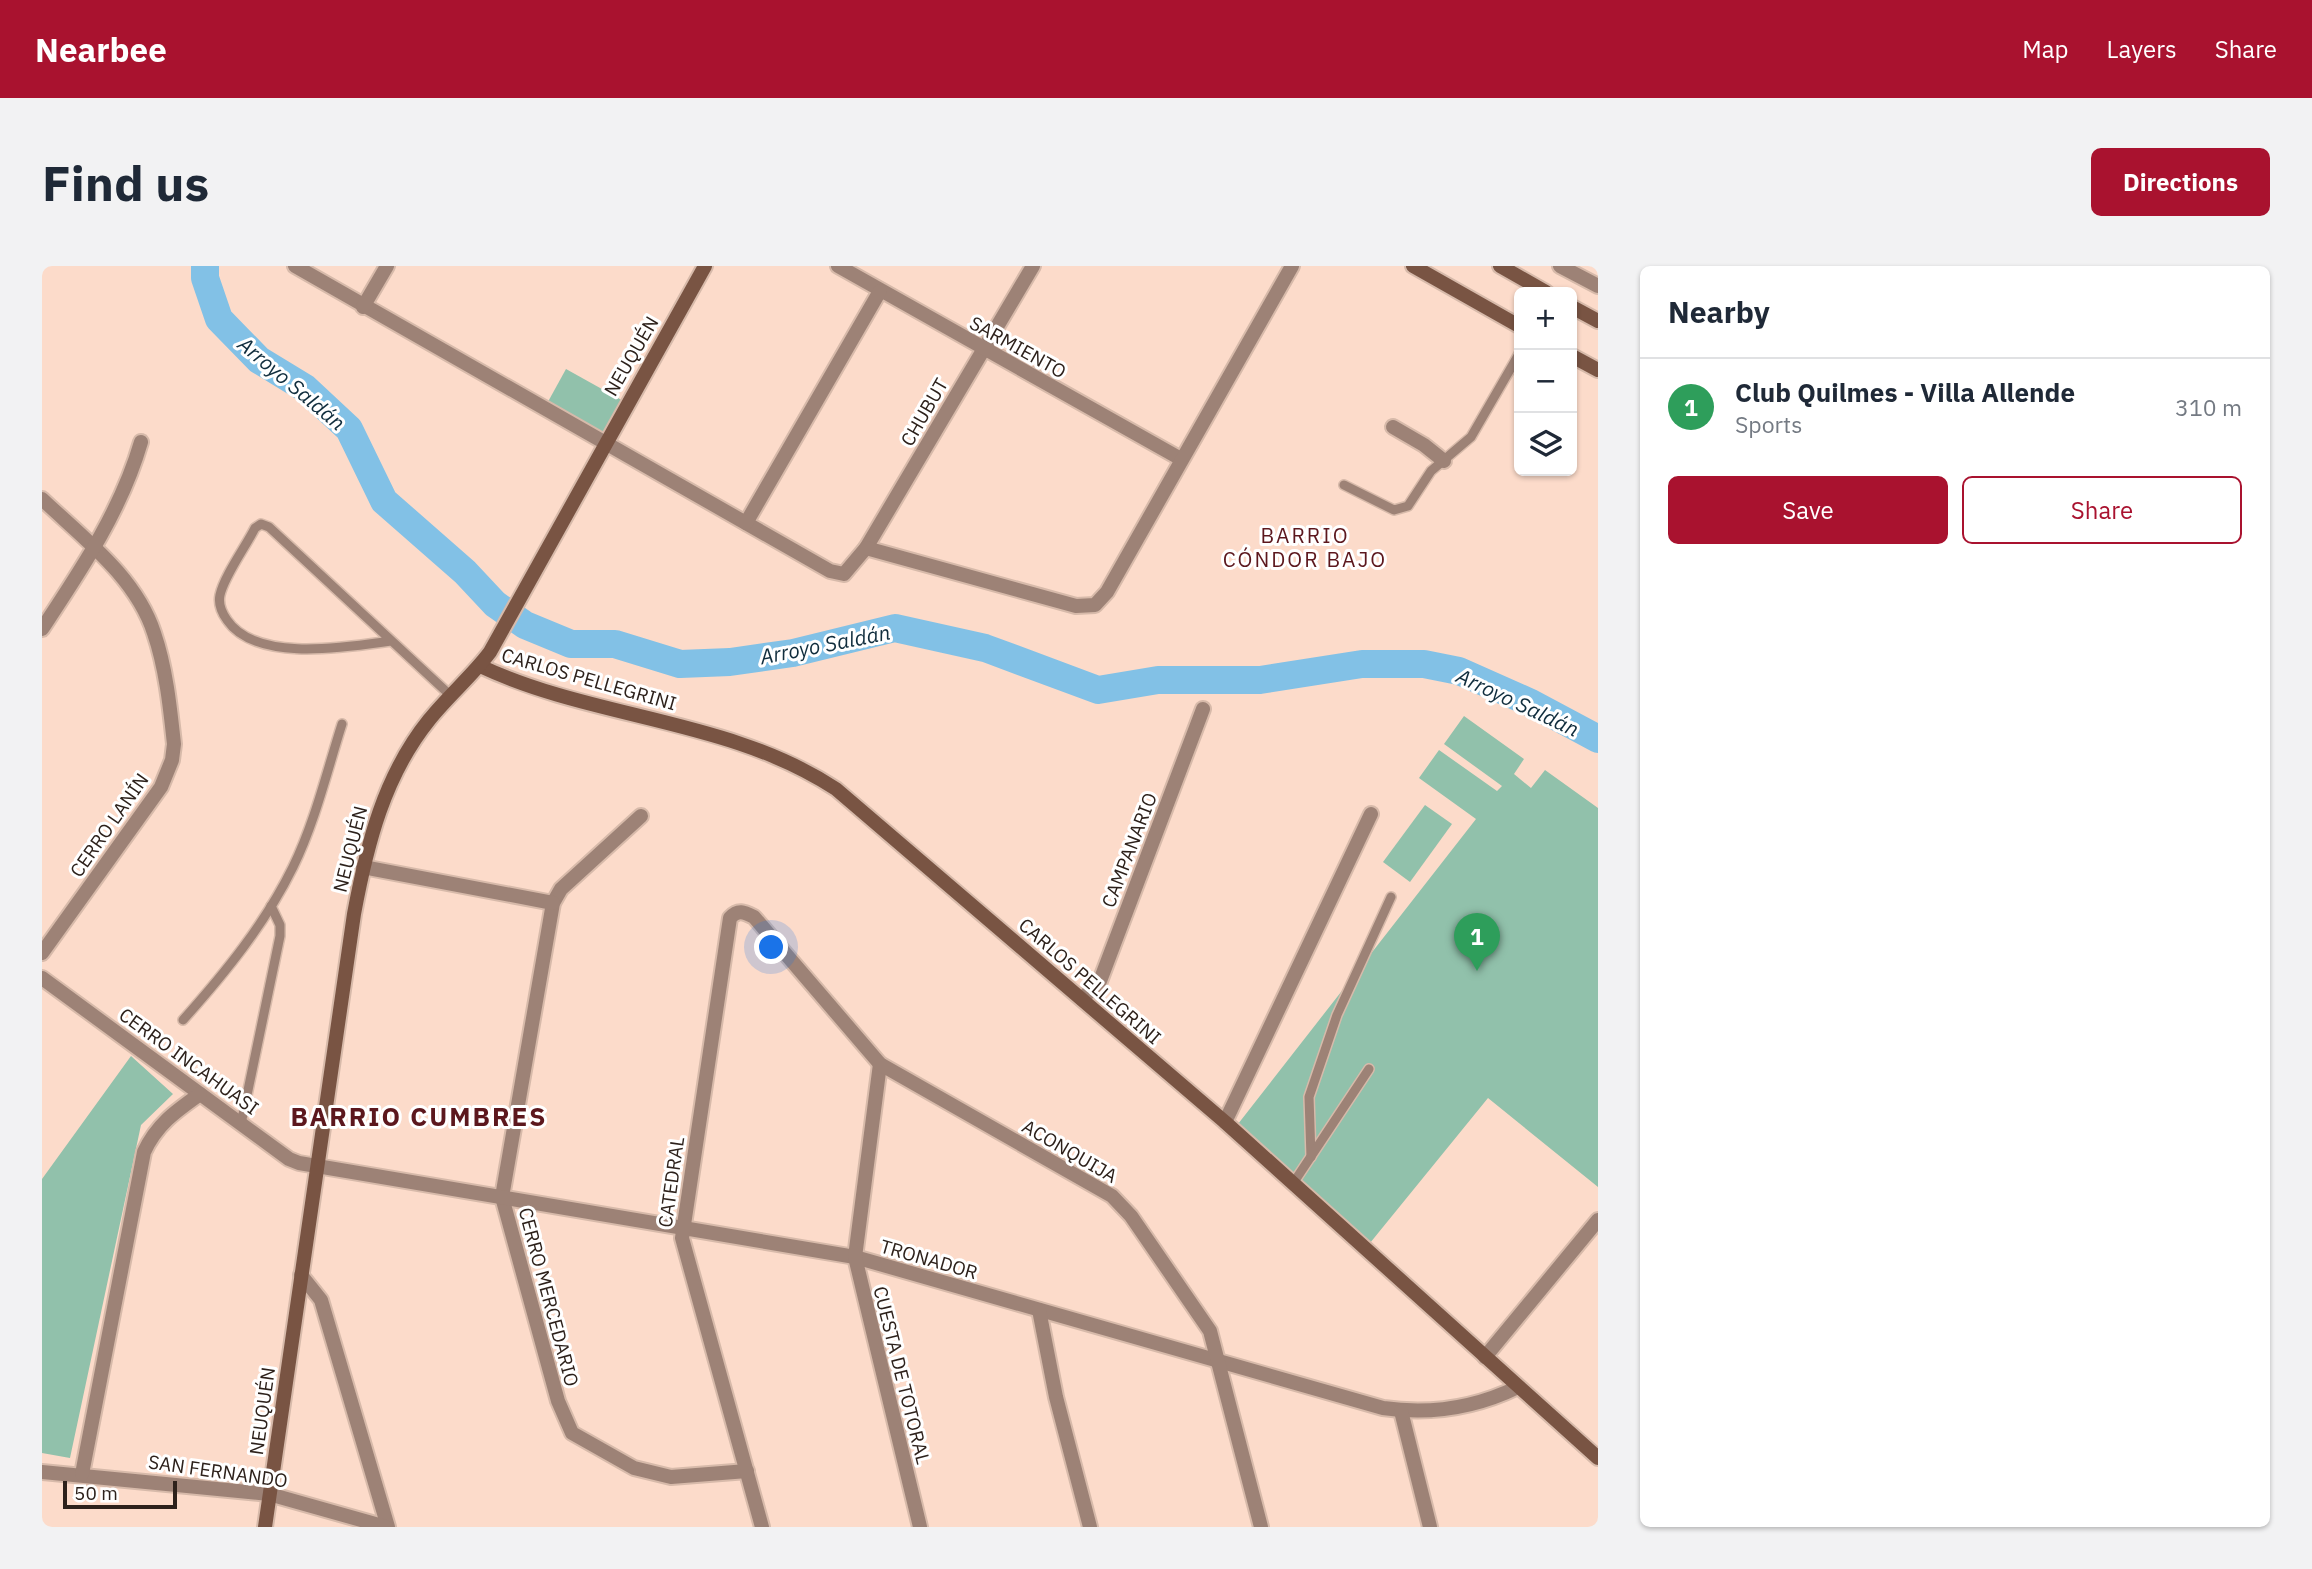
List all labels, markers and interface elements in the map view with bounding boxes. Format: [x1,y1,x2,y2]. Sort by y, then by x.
text: Nearbee [35,28,167,71]
text: Map [2022,33,2069,65]
text: Layers [2107,33,2177,65]
text: Share [2215,33,2277,65]
button: Directions [2091,148,2270,216]
text: Find us [42,151,209,214]
map controls [1514,287,1577,476]
button: + [1514,287,1577,350]
text: Nearby [1668,292,1770,331]
street label: SARMIENTO [965,311,1071,383]
street label: NEUQUÉN [599,312,663,400]
water label: Arroyo Saldán [232,329,352,436]
button: − [1514,350,1577,413]
street label: CHUBUT [895,374,953,450]
text: Club Quilmes - Villa Allende [1735,375,2075,409]
text: 1 [1684,392,1698,422]
text: 310 m [2175,392,2242,422]
text: Sports [1735,409,1802,439]
button: layers [1514,413,1577,476]
button: Save [1668,476,1948,544]
button: Share [1962,476,2242,544]
district label: BARRIO CÓNDOR BAJO [1223,521,1387,573]
water label: Arroyo Saldán [757,618,892,671]
street label: CARLOS PELLEGRINI [499,643,679,715]
water label: Arroyo Saldán [1451,661,1584,743]
street label: CERRO LANÍN [64,768,154,882]
street label: CAMPANARIO [1096,789,1162,911]
street label: NEUQUÉN [328,803,372,895]
street label: CARLOS PELLEGRINI [1014,913,1166,1049]
pin: 1 [1454,913,1500,971]
your location [754,930,788,964]
street label: CERRO INCAHUASI [114,1002,264,1120]
district label: BARRIO CUMBRES [291,1099,547,1133]
street label: ACONQUIJA [1018,1114,1122,1188]
street label: CATEDRAL [653,1135,689,1229]
street label: CERRO MERCEDARIO [514,1205,584,1389]
street label: TRONADOR [878,1234,980,1284]
street label: CUESTA DE TOTORAL [868,1284,936,1466]
street label: NEUQUÉN [244,1366,280,1456]
street label: SAN FERNANDO [147,1449,289,1493]
scale bar [63,1478,177,1510]
text: 50 m [74,1481,118,1505]

